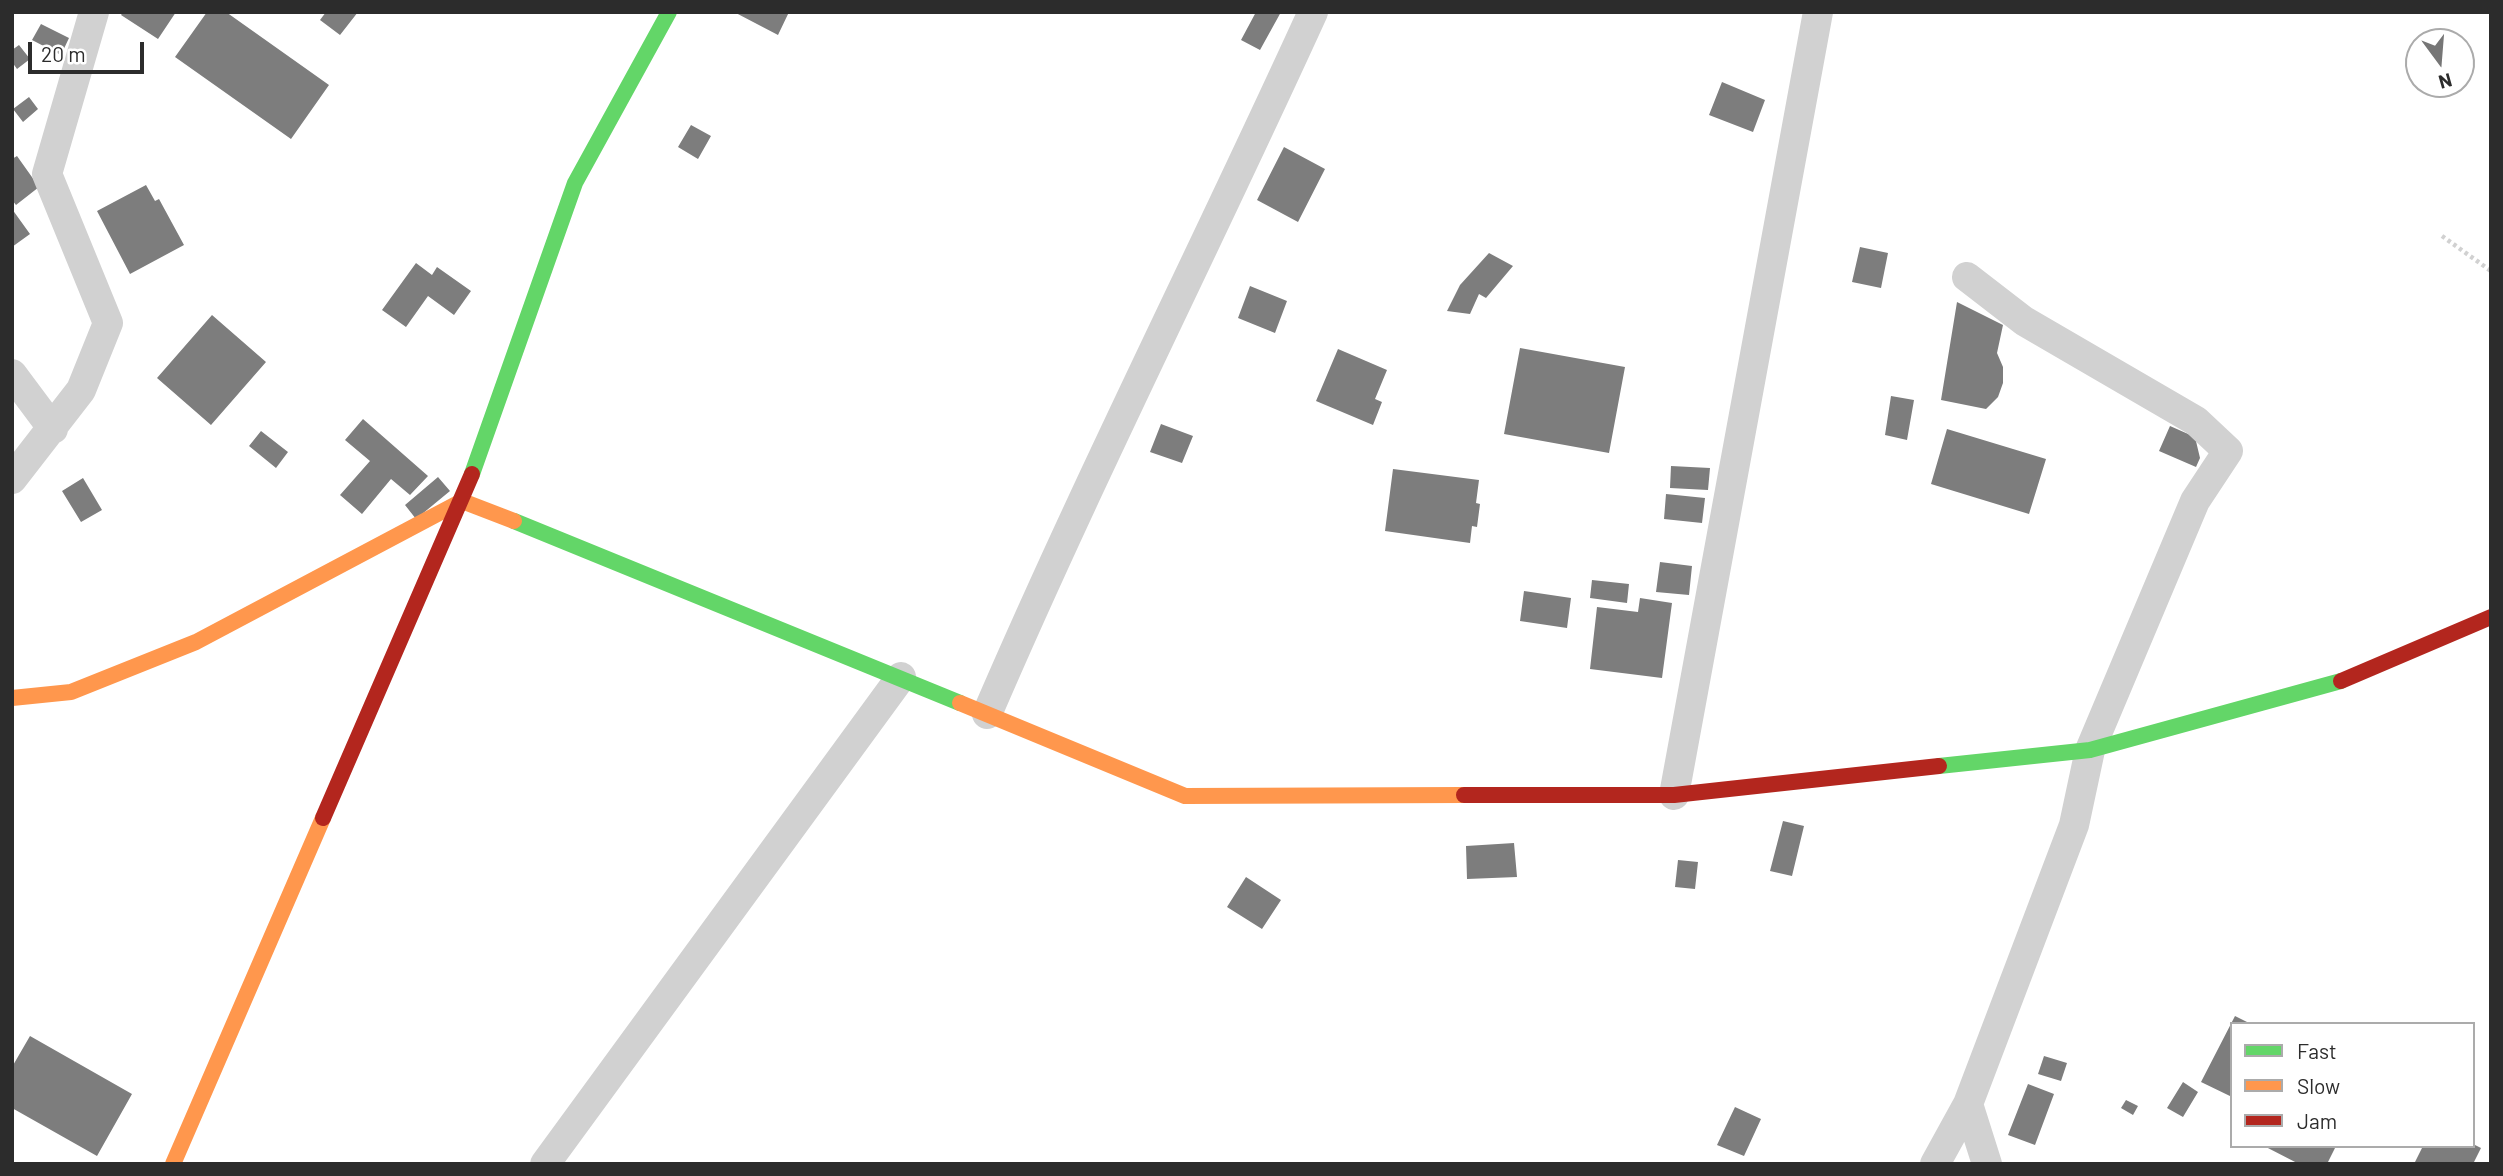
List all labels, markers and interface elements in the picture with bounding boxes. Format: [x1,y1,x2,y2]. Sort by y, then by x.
scale bar [32,28,147,72]
north arrow [2405,28,2475,98]
text: 20 m [41,41,86,66]
text: N [2436,69,2455,95]
legend [2230,1022,2475,1148]
text: Fast [2297,1038,2337,1063]
text: Slow [2297,1073,2340,1098]
text: Jam [2297,1108,2337,1133]

